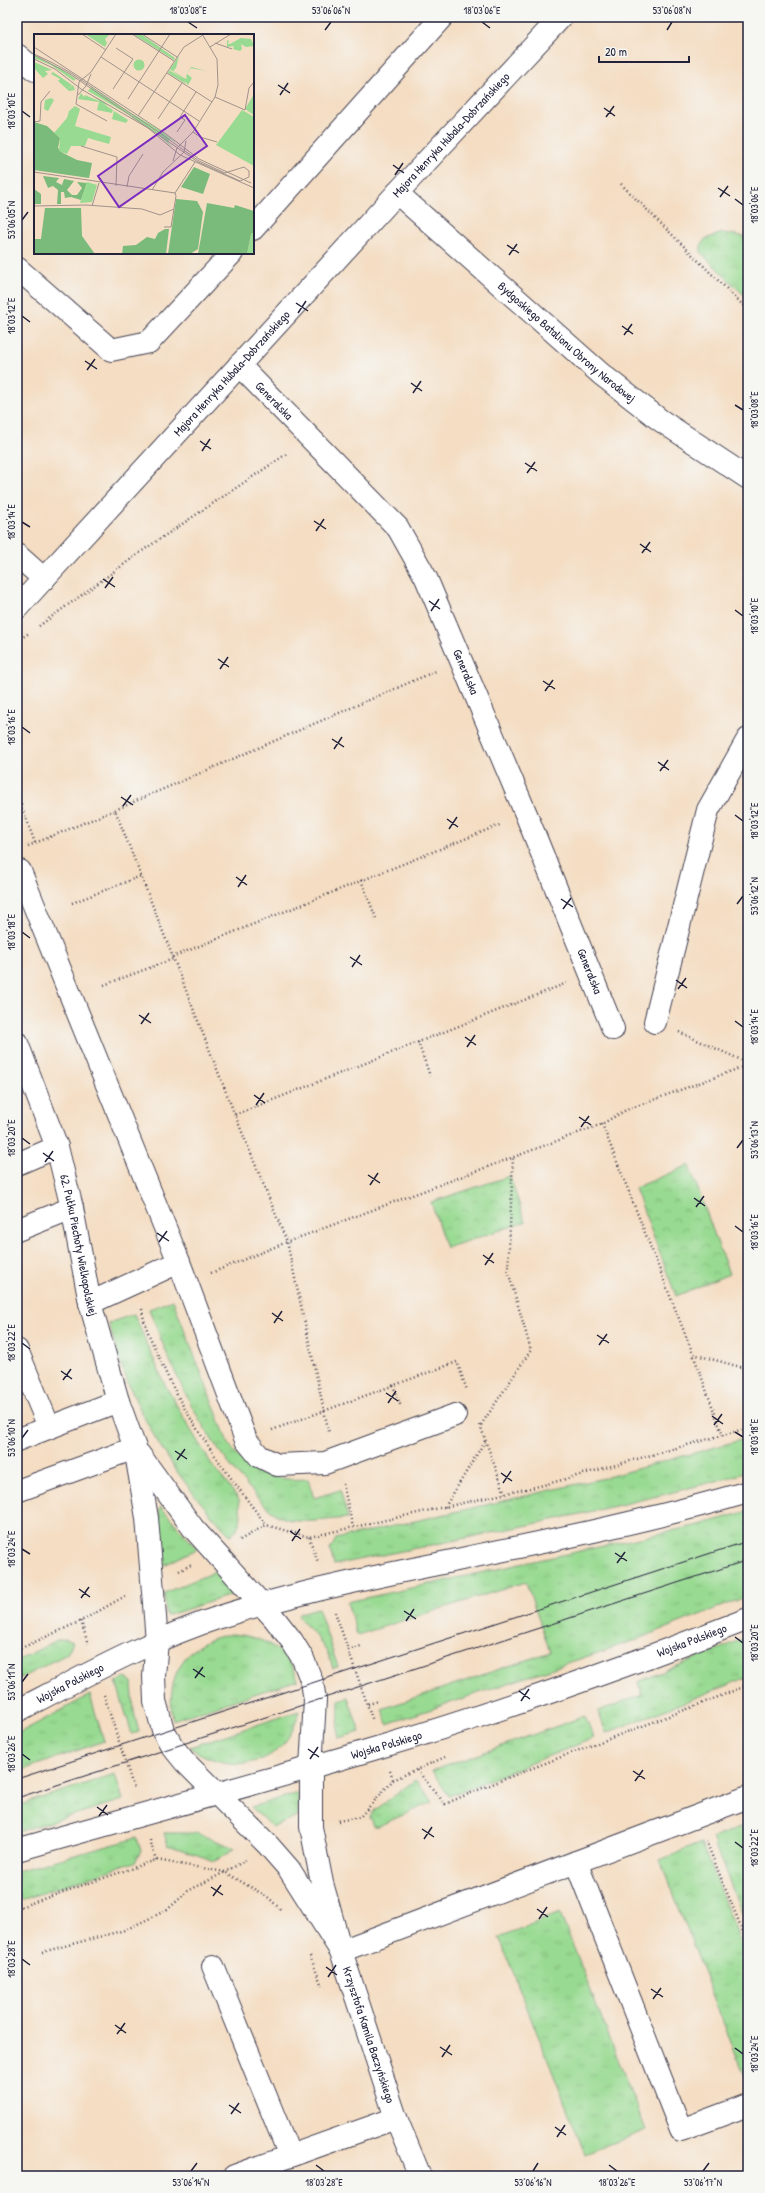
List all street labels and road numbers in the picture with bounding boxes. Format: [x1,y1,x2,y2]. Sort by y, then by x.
street label: Majora Henryka Hubala-Dobrzańskiego [388,68,513,201]
street label: Bydgoskiego Batalionu Obrony Narodowej [494,277,640,406]
street label: Majora Henryka Hubala-Dobrzańskiego [169,306,294,440]
street label: Generalska [252,377,297,424]
street label: Generalska [449,646,483,697]
street label: Generalska [573,946,607,997]
street label: 62. Pułku Piechoty Wielkopolskiej [56,1172,102,1318]
street label: Wojska Polskiego [654,1619,729,1661]
street label: Wojska Polskiego [33,1658,107,1707]
street label: Wojska Polskiego [349,1726,424,1763]
street label: Krzysztofa Kamila Baczyńskiego [339,1964,400,2105]

